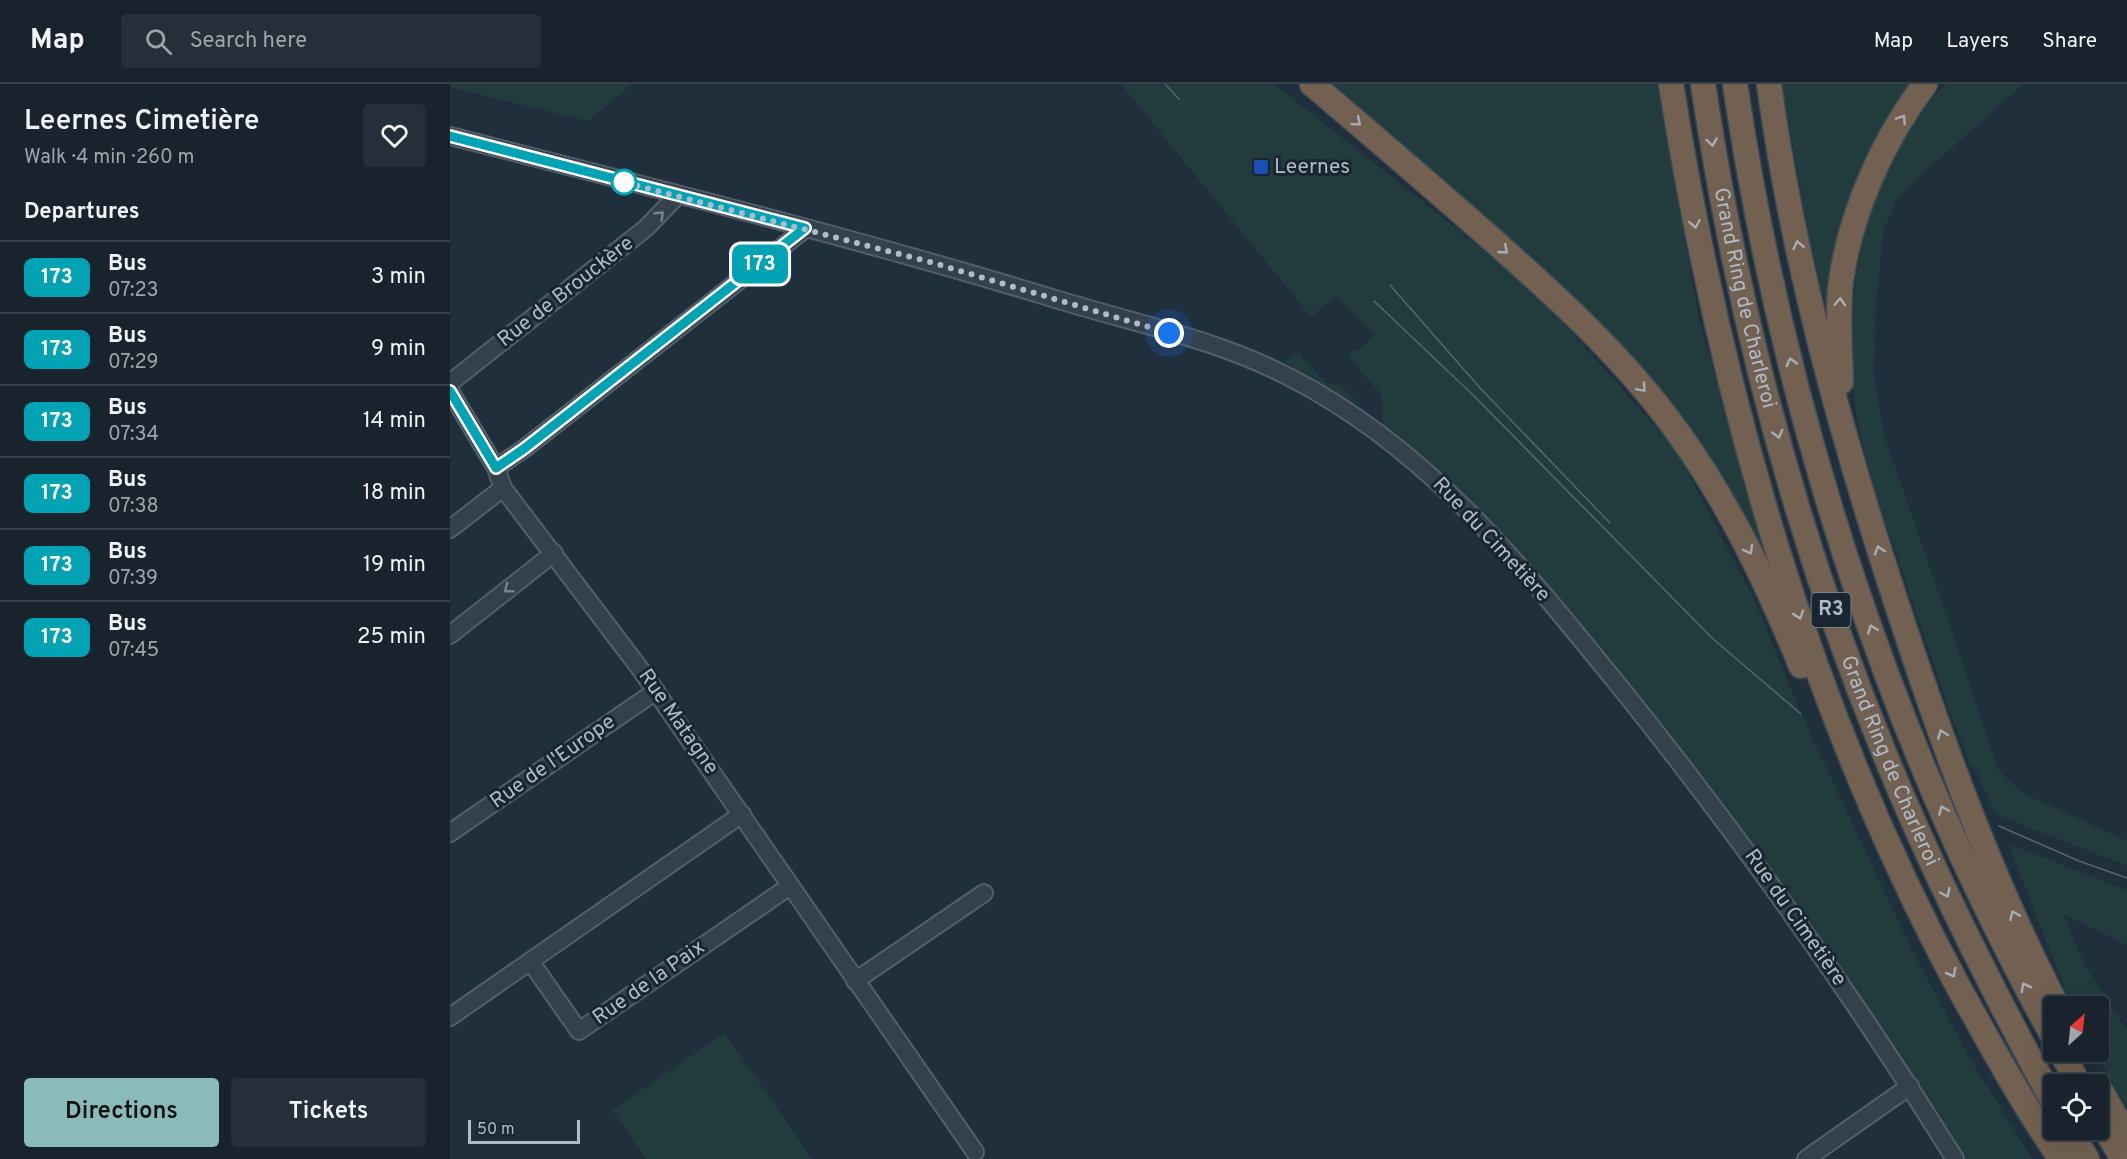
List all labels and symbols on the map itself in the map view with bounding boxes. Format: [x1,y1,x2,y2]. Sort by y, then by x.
one-way arrow [1350,114,1361,125]
one-way arrow [1894,115,1905,126]
one-way arrow [1705,137,1717,146]
place label: Leernes [1274,154,1350,181]
marker: Leernes [1252,158,1270,176]
unlabelled marker [611,169,637,195]
street label: Grand Ring de Charleroi [1707,185,1782,411]
one-way arrow [652,212,663,223]
one-way arrow [1688,219,1701,229]
street label: Rue de Brouckère [492,230,640,354]
one-way arrow [1792,240,1805,250]
one-way arrow [1497,243,1508,254]
line badge: 173 [726,244,794,284]
one-way arrow [1834,298,1847,307]
your location [1154,318,1184,348]
one-way arrow [1785,357,1798,367]
one-way arrow [1635,381,1646,392]
one-way arrow [1770,429,1783,439]
street label: Rue du Cimetière [1426,472,1556,608]
one-way arrow [1742,544,1753,554]
one-way arrow [1874,545,1886,556]
one-way arrow [504,582,515,593]
road number: R3 [1812,593,1850,627]
one-way arrow [1792,609,1805,620]
one-way arrow [1866,624,1879,634]
street label: Grand Ring de Charleroi [1834,652,1945,870]
street label: Rue Matagne [632,664,724,780]
street label: Rue de l'Europe [485,709,621,815]
one-way arrow [1937,729,1949,740]
one-way arrow [1938,805,1950,816]
street label: Rue du Cimetière [1738,844,1852,992]
one-way arrow [1938,886,1950,897]
one-way arrow [2010,911,2022,922]
street label: Rue de la Paix [588,934,711,1032]
one-way arrow [1945,967,1956,977]
one-way arrow [2021,983,2032,993]
north arrow [2043,996,2109,1062]
scale bar [468,1117,580,1144]

